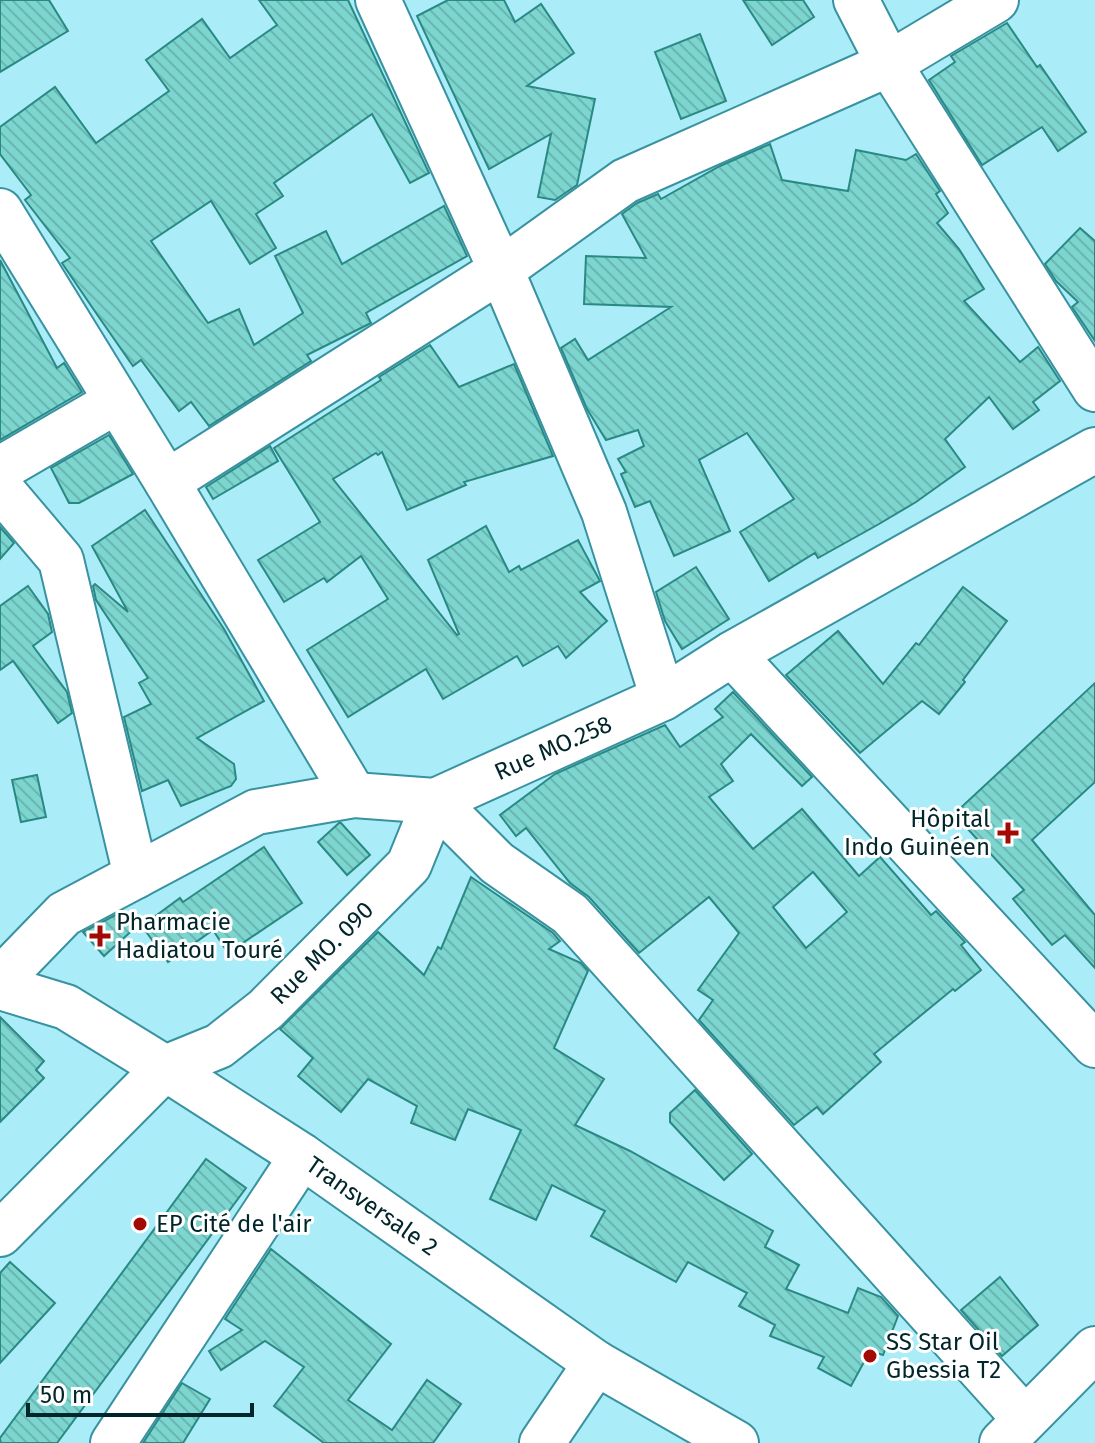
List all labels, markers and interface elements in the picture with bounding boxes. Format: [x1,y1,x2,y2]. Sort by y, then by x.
street label: Rue MO.258 [490,710,616,786]
place label: Hôpital Indo Guinéen [844,805,990,861]
marker: Hôpital Indo Guinéen [997,822,1019,844]
street label: Rue MO. 090 [265,896,379,1010]
place label: Pharmacie Hadiatou Touré [116,908,283,964]
marker: Pharmacie Hadiatou Touré [91,927,109,945]
street label: Transversale 2 [301,1150,443,1262]
place label: EP Cité de l'air [156,1210,312,1238]
marker: EP Cité de l'air [131,1215,149,1233]
place label: SS Star Oil Gbessia T2 [886,1328,1001,1384]
marker: SS Star Oil Gbessia T2 [861,1347,879,1365]
scale bar [28,1367,252,1417]
text: 50 m [40,1381,92,1409]

